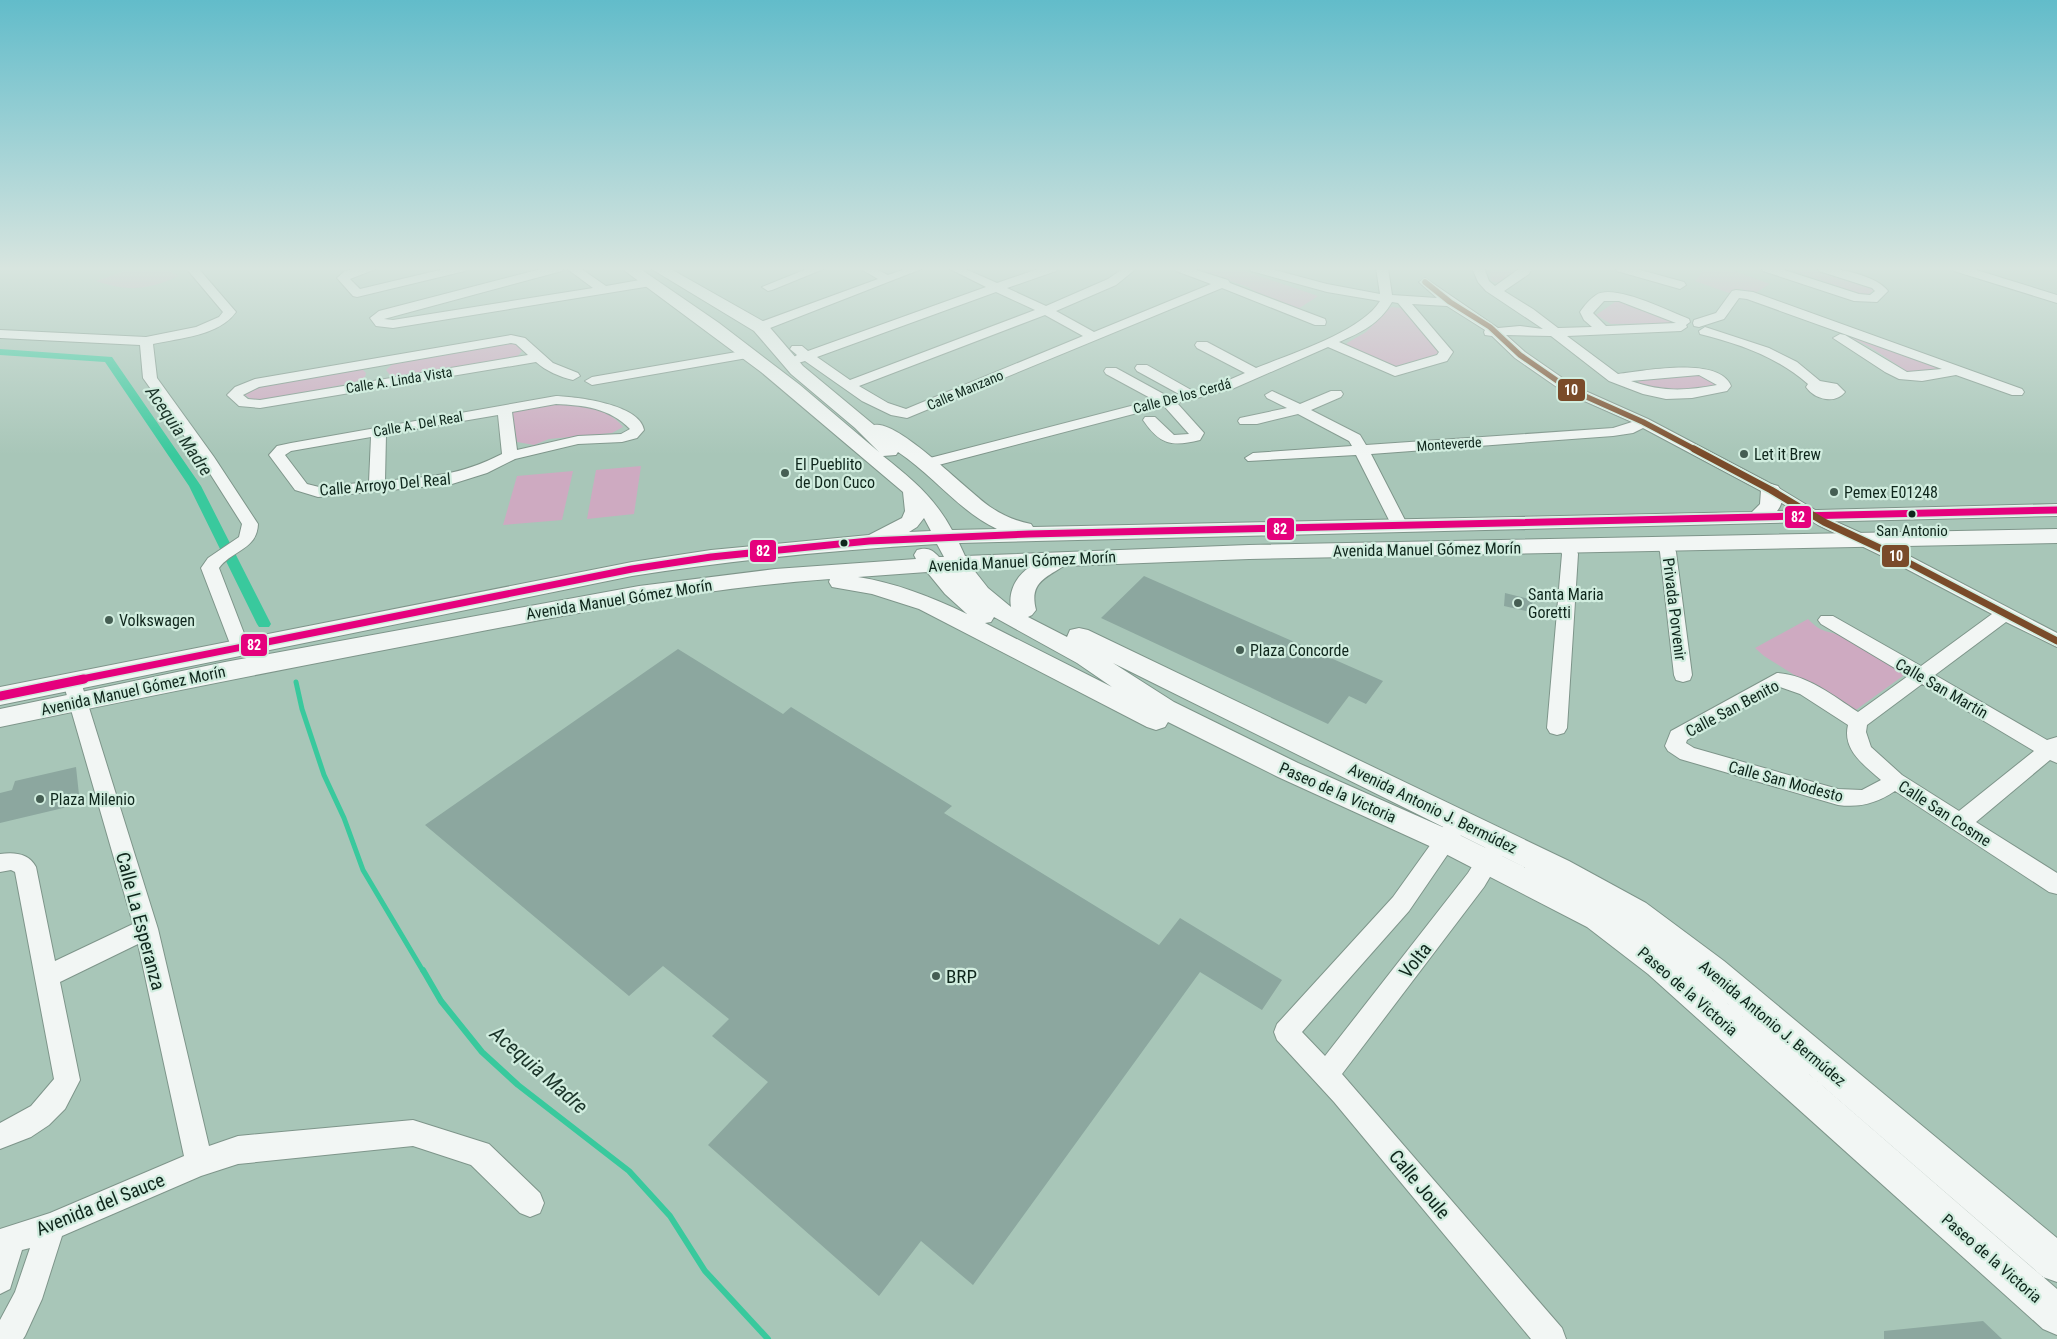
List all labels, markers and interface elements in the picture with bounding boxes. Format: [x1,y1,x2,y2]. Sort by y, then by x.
street label: Calle A. Linda Vista [345,364,453,396]
street label: Calle Manzano [924,367,1006,413]
street label: Calle De los Cerdá [1131,375,1233,417]
line badge: 10 [1557,378,1586,402]
water label: Acequia Madre [141,381,217,480]
text: 10 [1564,382,1578,398]
street label: Calle A. Del Real [372,408,464,440]
street label: Monteverde [1416,434,1482,454]
place label: Let it Brew [1754,445,1821,464]
marker: Let it Brew [1738,448,1750,460]
place label: El Pueblito de Don Cuco [795,455,875,492]
marker: El Pueblito de Don Cuco [779,467,791,479]
street label: Calle Arroyo Del Real [319,469,451,500]
place label: Pemex E01248 [1844,483,1938,502]
marker: Pemex E01248 [1828,486,1840,498]
line badge: 82 [1784,505,1812,529]
text: 82 [1791,509,1805,525]
marker: San Antonio [1907,509,1917,519]
line badge: 82 [1266,517,1295,541]
text: 82 [1273,521,1287,537]
place label: San Antonio [1876,522,1948,540]
unlabelled marker [839,538,849,548]
street label: Avenida Manuel Gómez Morín [1333,538,1521,561]
line badge: 82 [749,539,777,563]
text: 82 [756,543,770,559]
line badge: 10 [1881,544,1910,568]
street label: Avenida Manuel Gómez Morín [928,547,1116,576]
text: 10 [1889,548,1903,564]
street label: Privada Porvenir [1659,557,1690,662]
street label: Avenida Manuel Gómez Morín [525,575,713,624]
place label: Santa Maria Goretti [1528,585,1604,622]
marker: Santa Maria Goretti [1512,597,1524,609]
place label: Volkswagen [119,611,195,630]
marker: Volkswagen [103,614,115,626]
line badge: 82 [240,633,268,657]
text: 82 [247,637,261,653]
place label: Plaza Concorde [1250,641,1349,660]
marker: Plaza Concorde [1234,644,1246,656]
street label: Calle San Martín [1892,654,1991,723]
street label: Avenida Manuel Gómez Morín [39,662,227,719]
street label: Calle San Benito [1682,676,1782,741]
street label: Calle San Modesto [1726,757,1845,806]
street label: Paseo de la Victoria [1276,758,1399,827]
street label: Avenida Antonio J. Bermúdez [1345,759,1520,858]
street label: Calle San Cosme [1895,776,1995,850]
place label: Plaza Milenio [50,790,135,809]
marker: Plaza Milenio [34,793,46,805]
street label: Calle La Esperanza [111,850,170,993]
street label: Volta [1394,938,1436,983]
street label: Paseo de la Victoria [1634,943,1741,1040]
street label: Avenida Antonio J. Bermúdez [1696,956,1850,1090]
place label: BRP [946,965,977,988]
marker: BRP [930,970,942,982]
water label: Acequia Madre [485,1021,592,1119]
street label: Calle Joule [1384,1145,1455,1224]
street label: Avenida del Sauce [32,1168,168,1241]
street label: Paseo de la Victoria [1938,1210,2045,1307]

